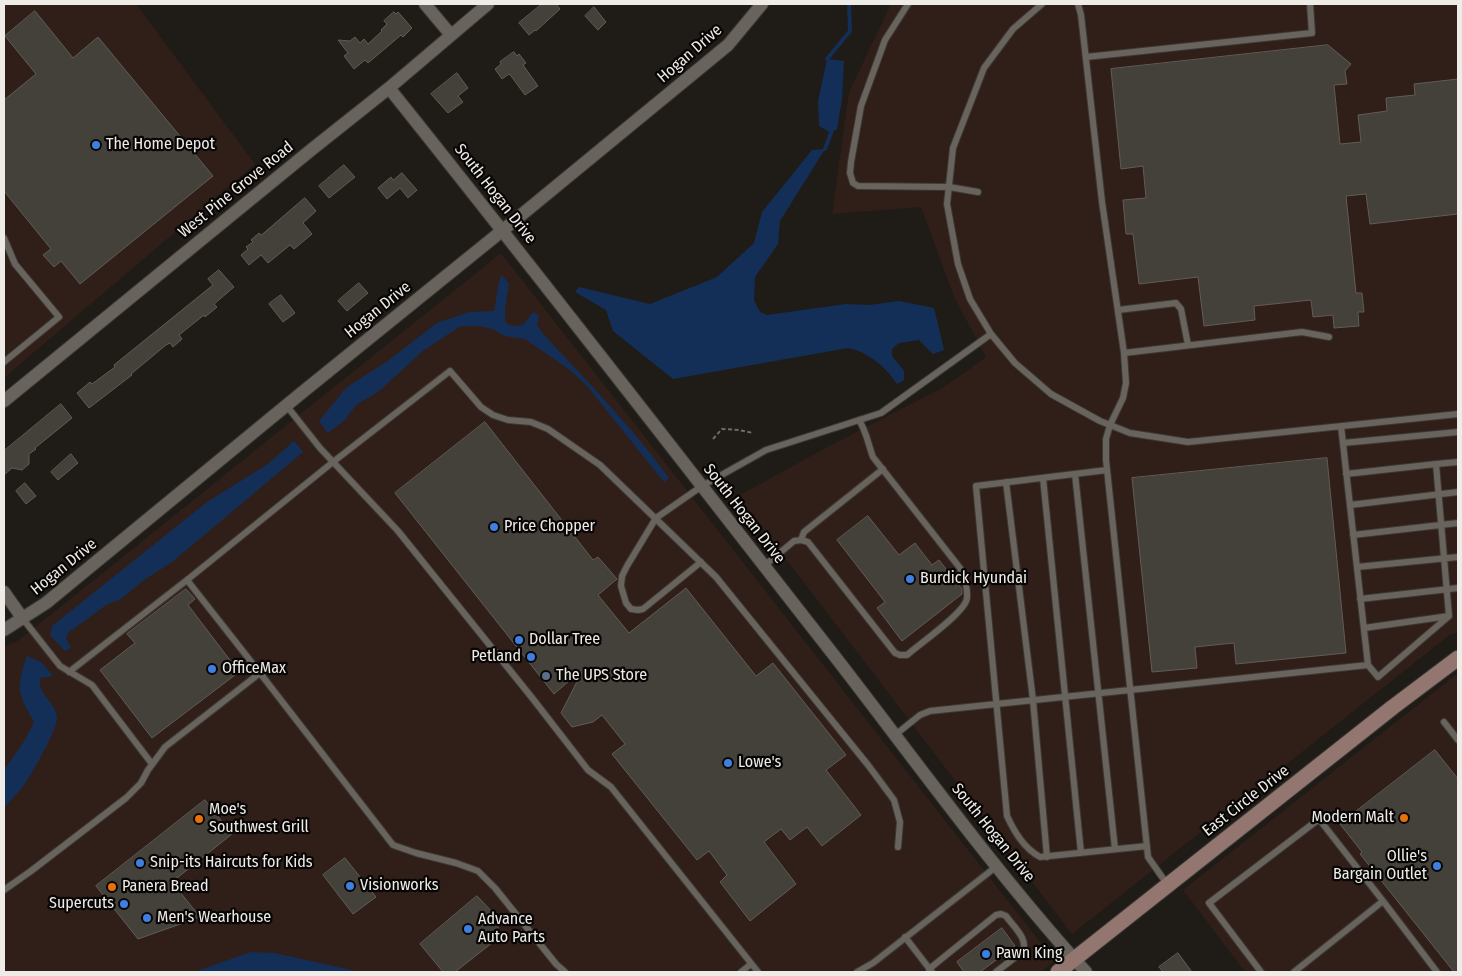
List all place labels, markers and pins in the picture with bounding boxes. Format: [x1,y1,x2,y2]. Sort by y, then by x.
place label: The Home Depot [106,135,215,155]
marker: The Home Depot [90,139,102,151]
place label: Price Chopper [504,517,595,537]
marker: Price Chopper [488,521,500,533]
place label: Burdick Hyundai [920,569,1027,589]
marker: Burdick Hyundai [904,573,916,585]
place label: Dollar Tree [529,630,600,650]
marker: Dollar Tree [513,634,525,646]
place label: Petland [471,647,521,667]
marker: Petland [525,651,537,663]
place label: OfficeMax [222,659,286,679]
marker: OfficeMax [206,663,218,675]
place label: The UPS Store [556,666,647,686]
marker: The UPS Store [540,670,552,682]
place label: Lowe's [738,753,781,773]
marker: Lowe's [722,757,734,769]
place label: Moe's Southwest Grill [209,800,309,838]
place label: Modern Malt [1311,808,1394,828]
marker: Modern Malt [1398,812,1410,824]
marker: Moe's Southwest Grill [193,813,205,825]
place label: Ollie's Bargain Outlet [1333,847,1427,885]
place label: Snip-its Haircuts for Kids [150,853,313,873]
marker: Snip-its Haircuts for Kids [134,857,146,869]
marker: Ollie's Bargain Outlet [1431,860,1443,872]
place label: Visionworks [360,876,439,896]
place label: Panera Bread [122,877,208,897]
marker: Visionworks [344,880,356,892]
marker: Panera Bread [106,881,118,893]
place label: Supercuts [49,894,114,914]
marker: Supercuts [118,898,130,910]
place label: Men's Wearhouse [157,908,271,928]
place label: Advance Auto Parts [478,910,545,948]
marker: Men's Wearhouse [141,912,153,924]
marker: Advance Auto Parts [462,923,474,935]
place label: Pawn King [996,944,1062,964]
marker: Pawn King [980,948,992,960]

